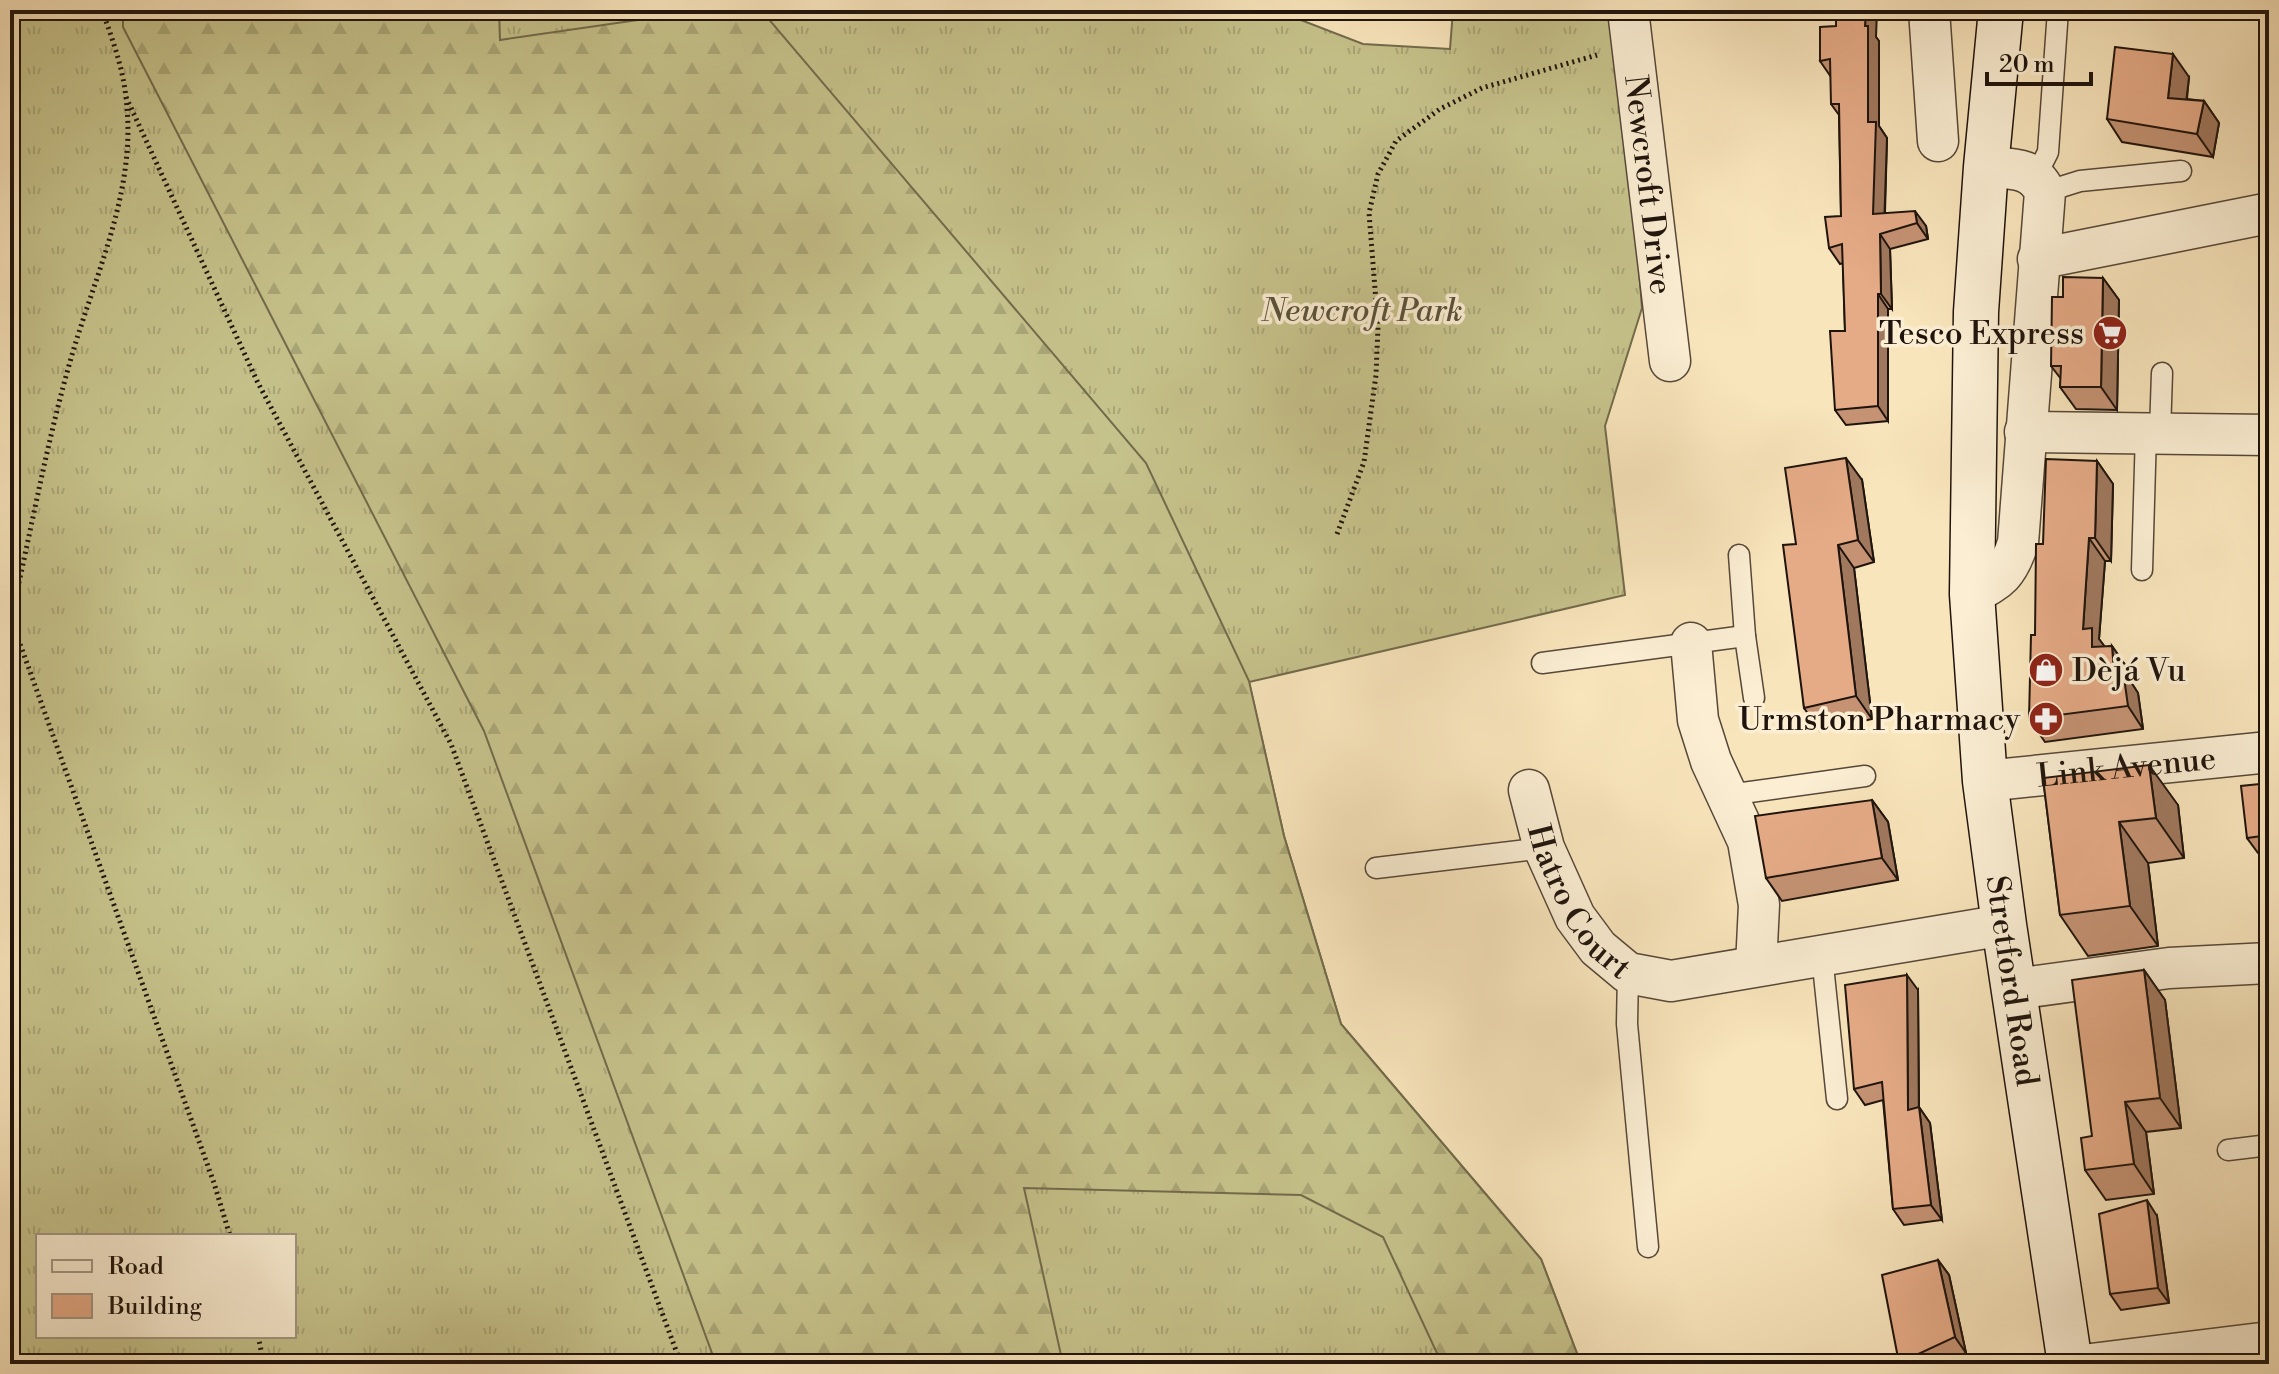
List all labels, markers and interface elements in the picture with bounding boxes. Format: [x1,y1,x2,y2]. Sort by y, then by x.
scale bar [1987,36,2091,86]
text: 20 m [1999,50,2055,80]
street label: Newcroft Drive [1615,73,1681,297]
park label: Newcroft Park [1260,291,1463,331]
place label: Tesco Express [1879,314,2084,354]
supermarket icon: Tesco Express [2091,314,2129,352]
shop icon: Dèjá Vu [2027,651,2065,689]
place label: Dèjá Vu [2072,651,2186,691]
place label: Urmston Pharmacy [1738,700,2020,740]
pharmacy icon: Urmston Pharmacy [2027,700,2065,738]
street label: Link Avenue [2035,739,2218,797]
street label: Hatro Court [1518,820,1639,988]
street label: Stretford Road [1977,873,2047,1089]
legend [36,1234,296,1338]
text: Road [108,1252,164,1282]
text: Building [107,1292,202,1322]

